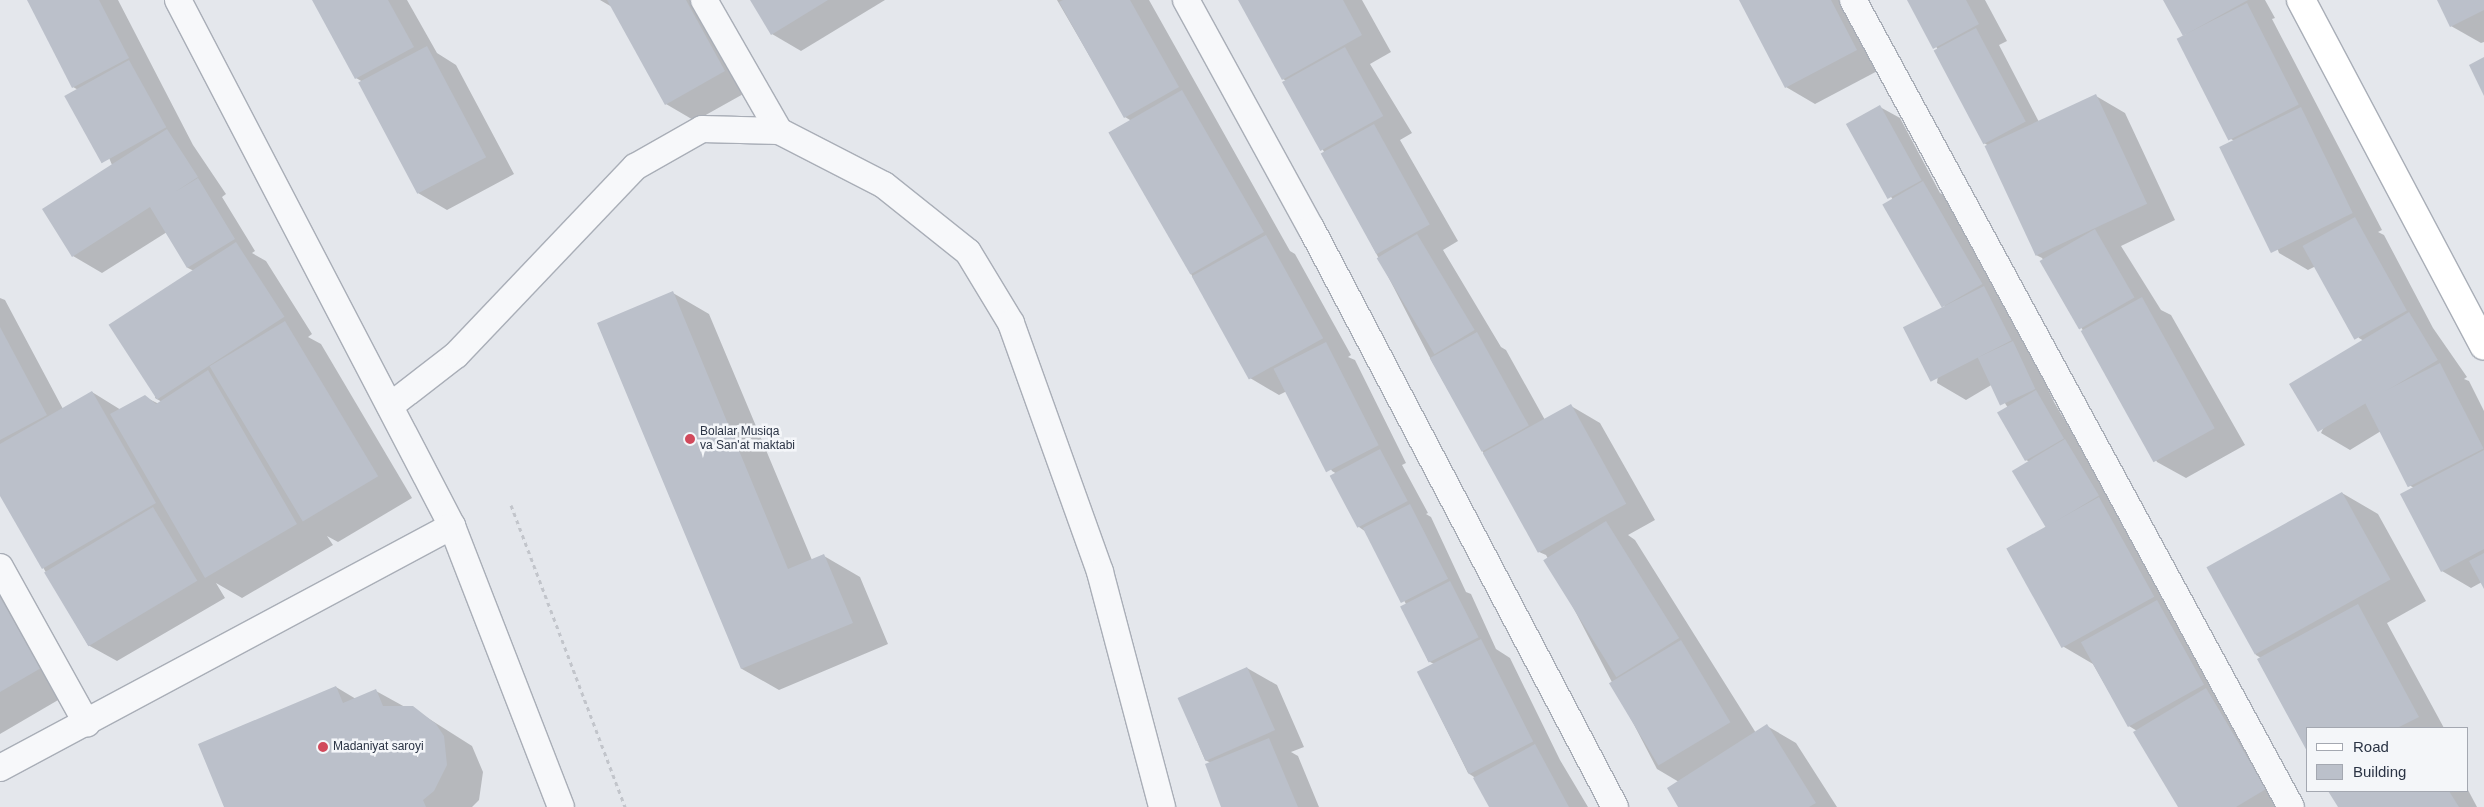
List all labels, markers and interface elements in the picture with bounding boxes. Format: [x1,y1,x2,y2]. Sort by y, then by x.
place label: Bolalar Musiqa va San'at maktabi [700,425,795,453]
marker: Bolalar Musiqa va San'at maktabi [684,433,696,445]
legend [2306,727,2469,792]
text: Road [2353,738,2389,755]
place label: Madaniyat saroyi [333,740,424,754]
marker: Madaniyat saroyi [317,741,329,753]
text: Building [2353,763,2406,780]

